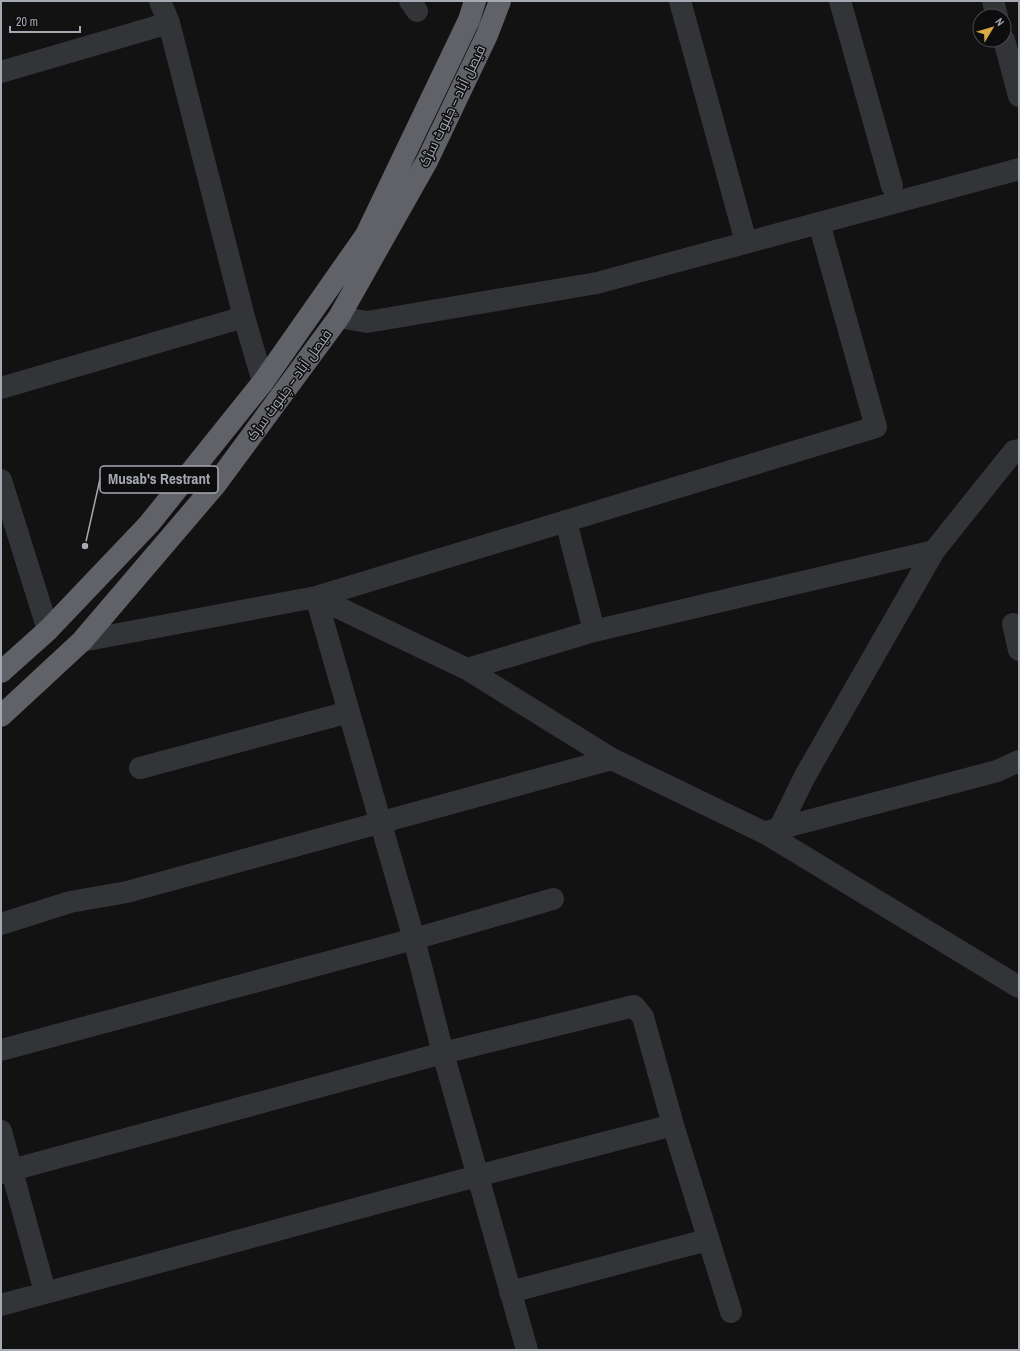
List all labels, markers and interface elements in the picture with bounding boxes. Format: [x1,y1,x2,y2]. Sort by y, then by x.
scale bar [10,8,80,34]
north arrow [972,8,1012,48]
text: 20 m [16,14,38,30]
text: N [992,15,1007,29]
street label: فیصل آباد – چنیوٹ سڑک [415,42,490,171]
street label: فیصل آباد – چنیوٹ سڑک [242,326,336,445]
callout: Musab's Restrant [100,466,218,493]
text: Musab's Restrant [108,468,210,489]

